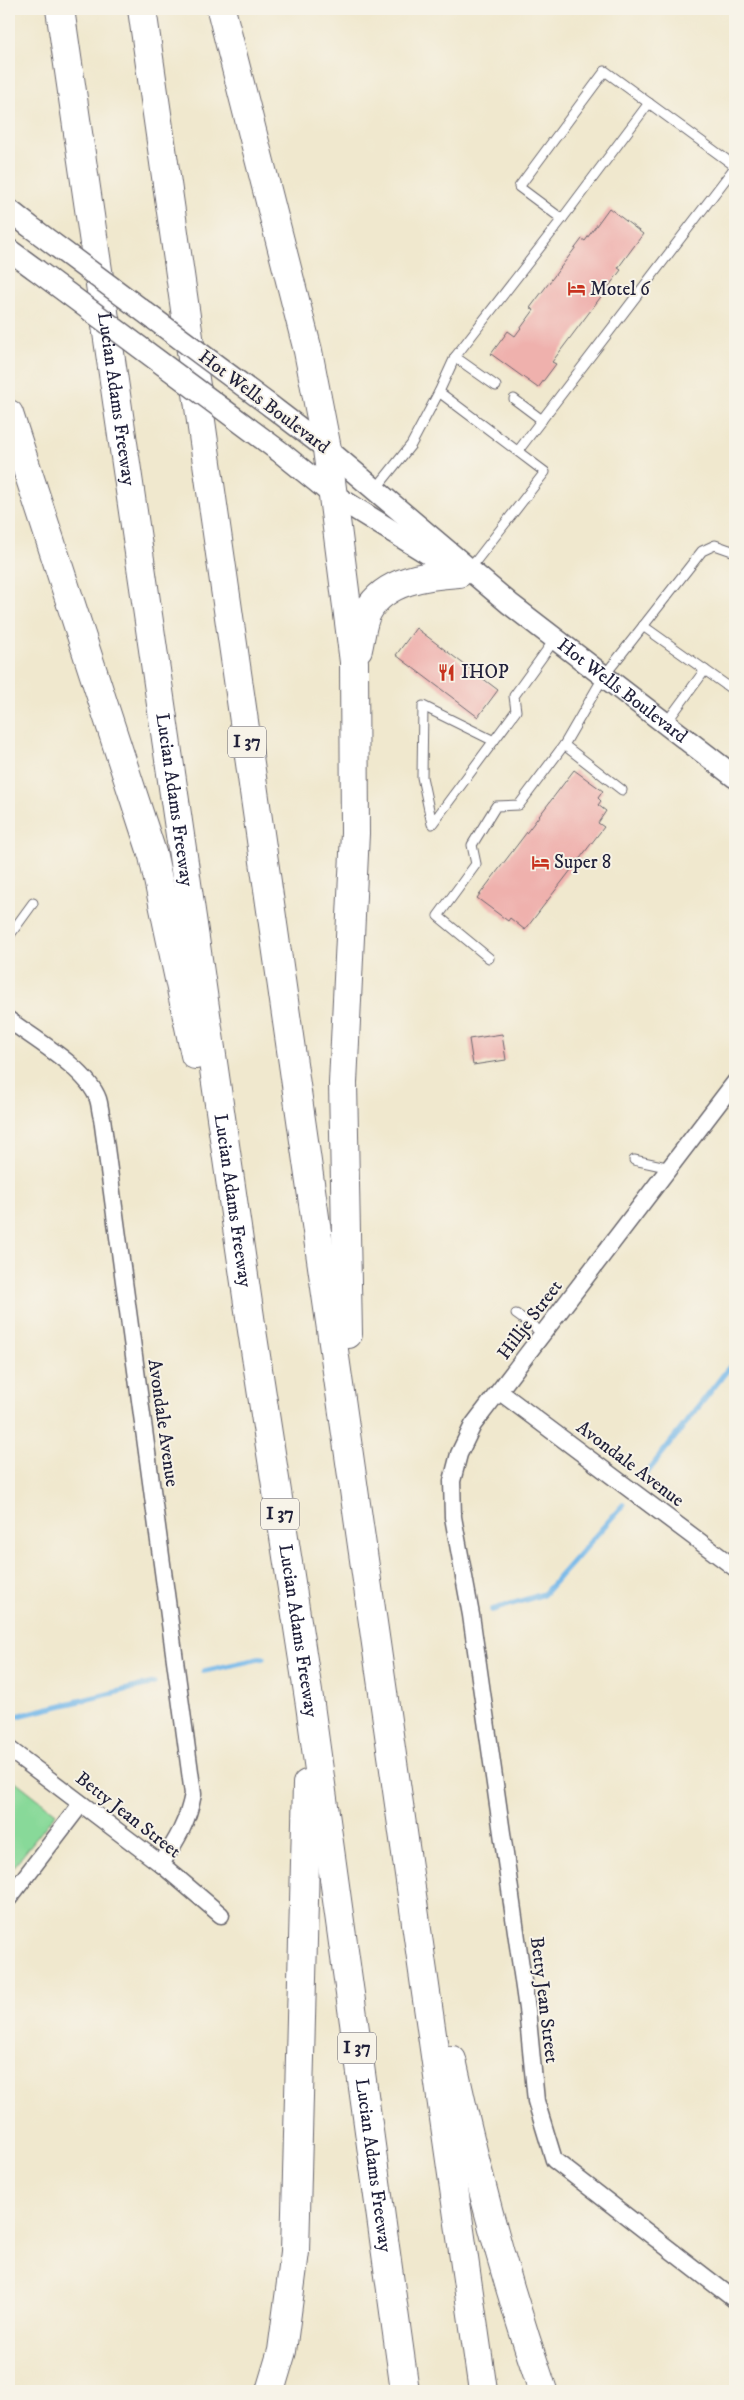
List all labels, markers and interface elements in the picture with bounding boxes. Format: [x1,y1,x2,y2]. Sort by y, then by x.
place label: Motel 6 [590,278,651,301]
hotel icon: Motel 6 [566,279,586,299]
street label: Lucian Adams Freeway [93,311,141,488]
street label: Hot Wells Boulevard [194,345,334,459]
street label: Hot Wells Boulevard [553,633,693,748]
place label: IHOP [461,661,509,684]
restaurant icon: IHOP [437,662,457,682]
street label: Lucian Adams Freeway [151,711,199,889]
road number: I 37 [228,726,266,758]
place label: Super 8 [554,851,611,874]
hotel icon: Super 8 [530,852,550,872]
street label: Lucian Adams Freeway [209,1112,257,1290]
street label: Hillje Street [493,1276,567,1364]
street label: Avondale Avenue [143,1358,183,1489]
street label: Avondale Avenue [572,1416,689,1512]
road number: I 37 [261,1498,299,1530]
street label: Lucian Adams Freeway [274,1542,323,1720]
street label: Betty Jean Street [71,1767,185,1863]
street label: Betty Jean Street [525,1935,563,2065]
road number: I 37 [338,2032,376,2064]
street label: Lucian Adams Freeway [350,2077,397,2255]

